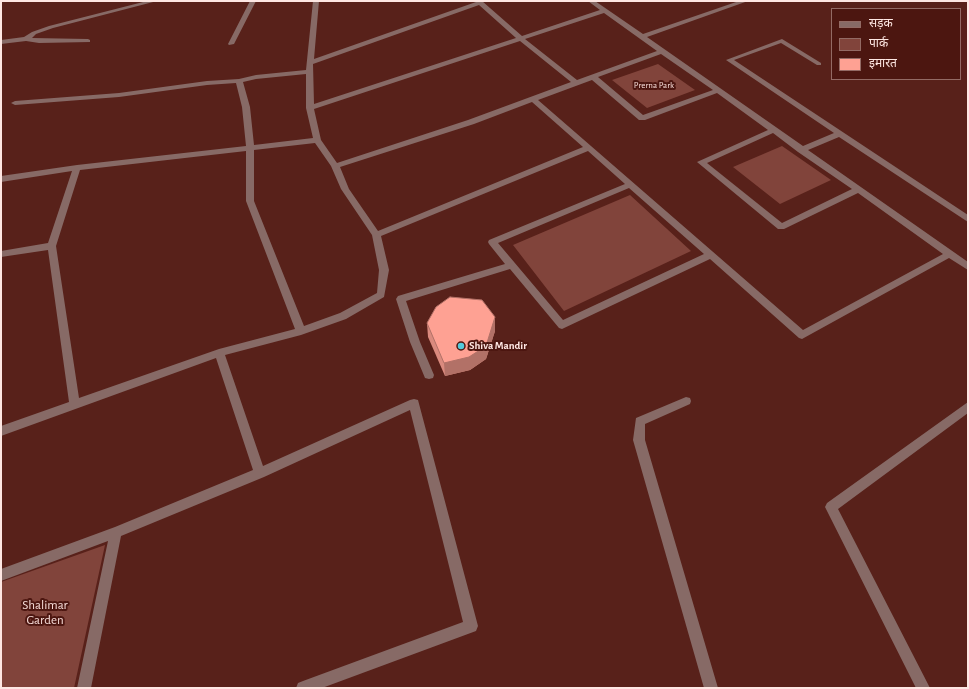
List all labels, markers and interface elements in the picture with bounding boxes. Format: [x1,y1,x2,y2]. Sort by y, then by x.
legend [831,8,961,80]
text: सड़क [869,17,893,29]
text: पार्क [869,37,888,49]
text: इमारत [869,57,897,69]
park label: Prerna Park [634,80,674,90]
place label: Shiva Mandir [469,339,527,353]
marker: Shiva Mandir [456,341,466,351]
park label: Shalimar Garden [22,597,68,628]

